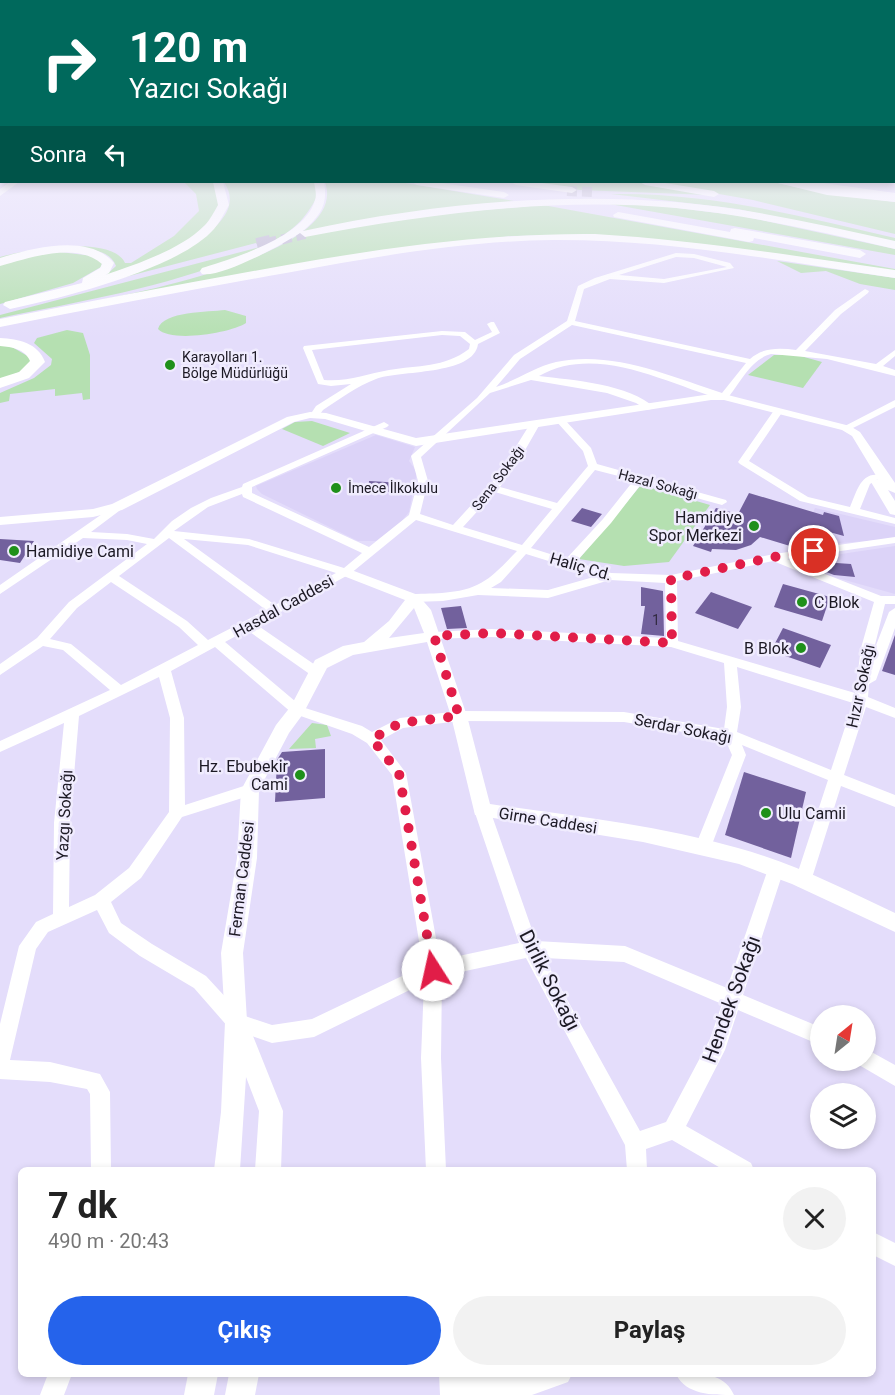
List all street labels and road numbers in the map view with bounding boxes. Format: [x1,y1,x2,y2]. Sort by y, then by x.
street label: Sena Sokağı [468,442,528,514]
street label: Hazal Sokağı [617,466,699,502]
street label: Haliç Cd. [548,549,614,584]
street label: Hasdal Caddesi [230,571,337,642]
street label: Hızır Sokağı [842,643,879,730]
street label: Serdar Sokağı [633,710,733,747]
street label: Yazgı Sokağı [53,769,76,861]
street label: Girne Caddesi [497,803,598,838]
street label: Ferman Caddesi [225,820,258,938]
street label: Dirlik Sokağı [514,926,586,1034]
street label: Hendek Sokağı [697,932,765,1066]

